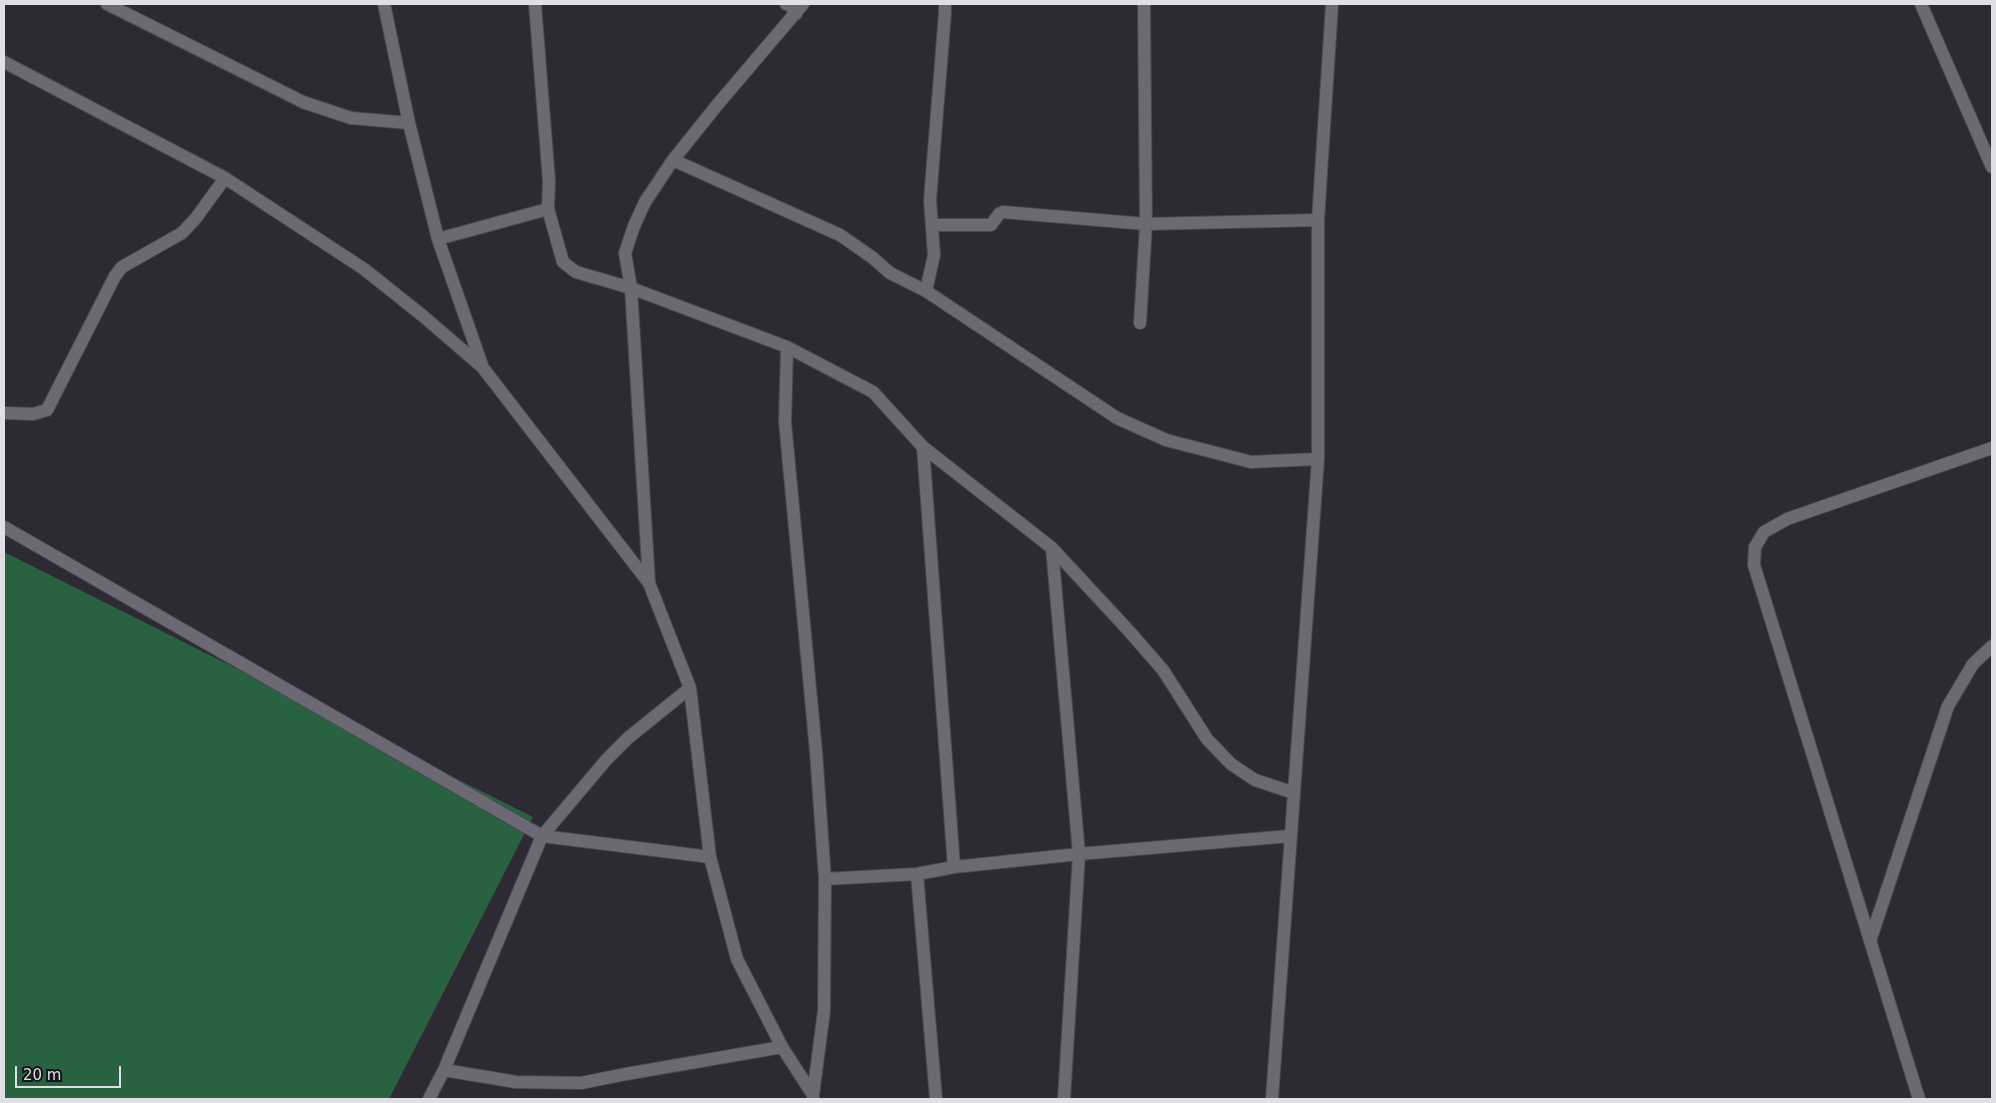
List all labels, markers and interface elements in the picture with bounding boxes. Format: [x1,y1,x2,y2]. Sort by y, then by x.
scale bar [18,1056,124,1088]
text: 20 m [23,1066,61,1084]

